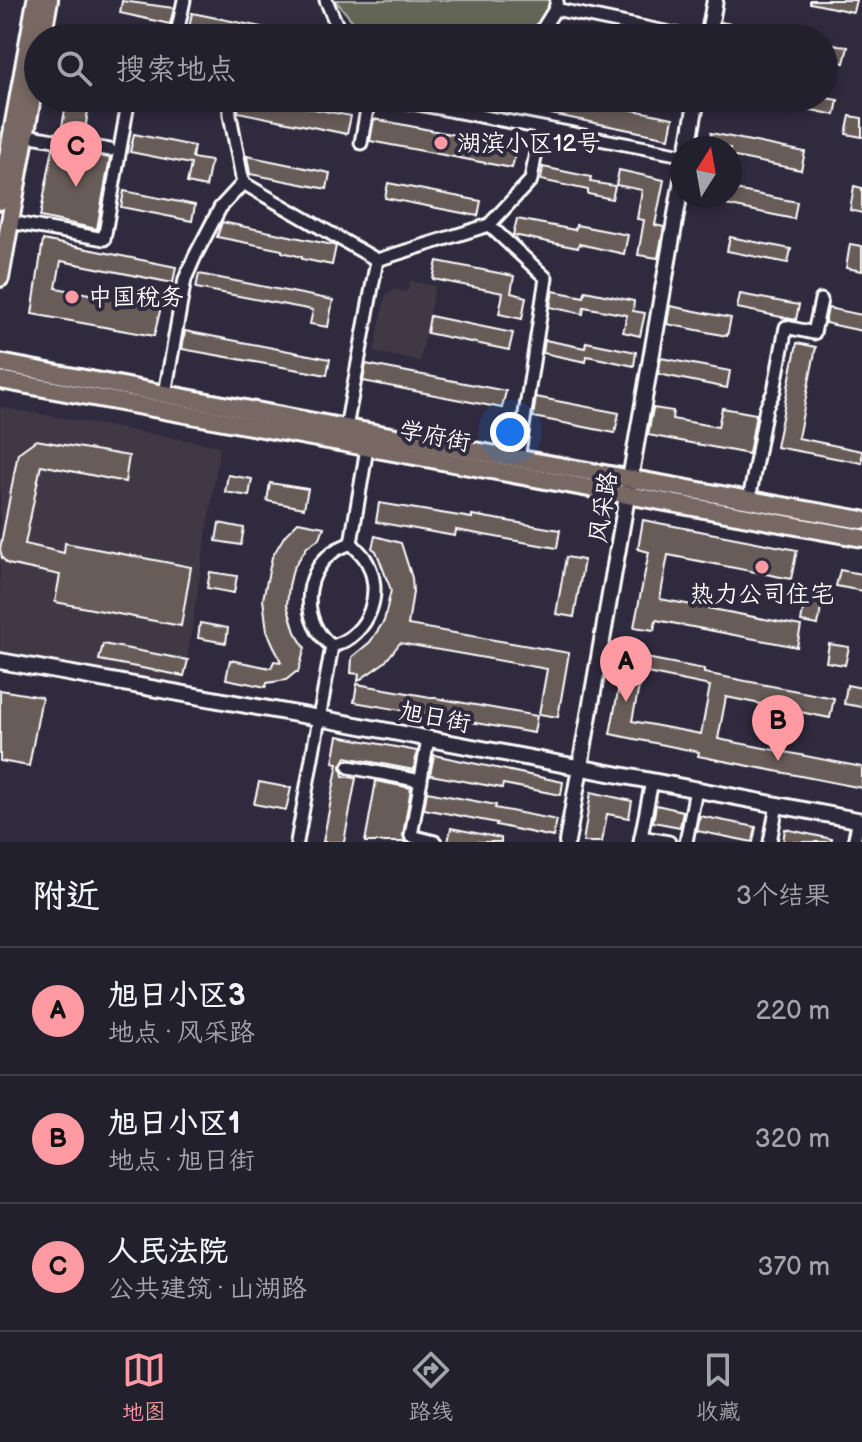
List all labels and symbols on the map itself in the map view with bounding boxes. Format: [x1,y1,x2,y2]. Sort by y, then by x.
pin: C [50,121,102,187]
place label: 湖滨小区12号 [457,129,600,158]
marker: 湖滨小区12号 [432,134,450,152]
north arrow [670,136,742,208]
place label: 中国税务 [88,283,184,312]
marker: 中国税务 [63,288,81,306]
your location [490,412,530,452]
street label: 学府街 [397,415,473,458]
street label: 风采路 [584,469,623,545]
marker: 热力公司住宅 [753,558,771,576]
place label: 热力公司住宅 [690,580,834,609]
pin: A [600,636,652,702]
pin: B [752,695,804,761]
street label: 旭日街 [397,696,473,739]

